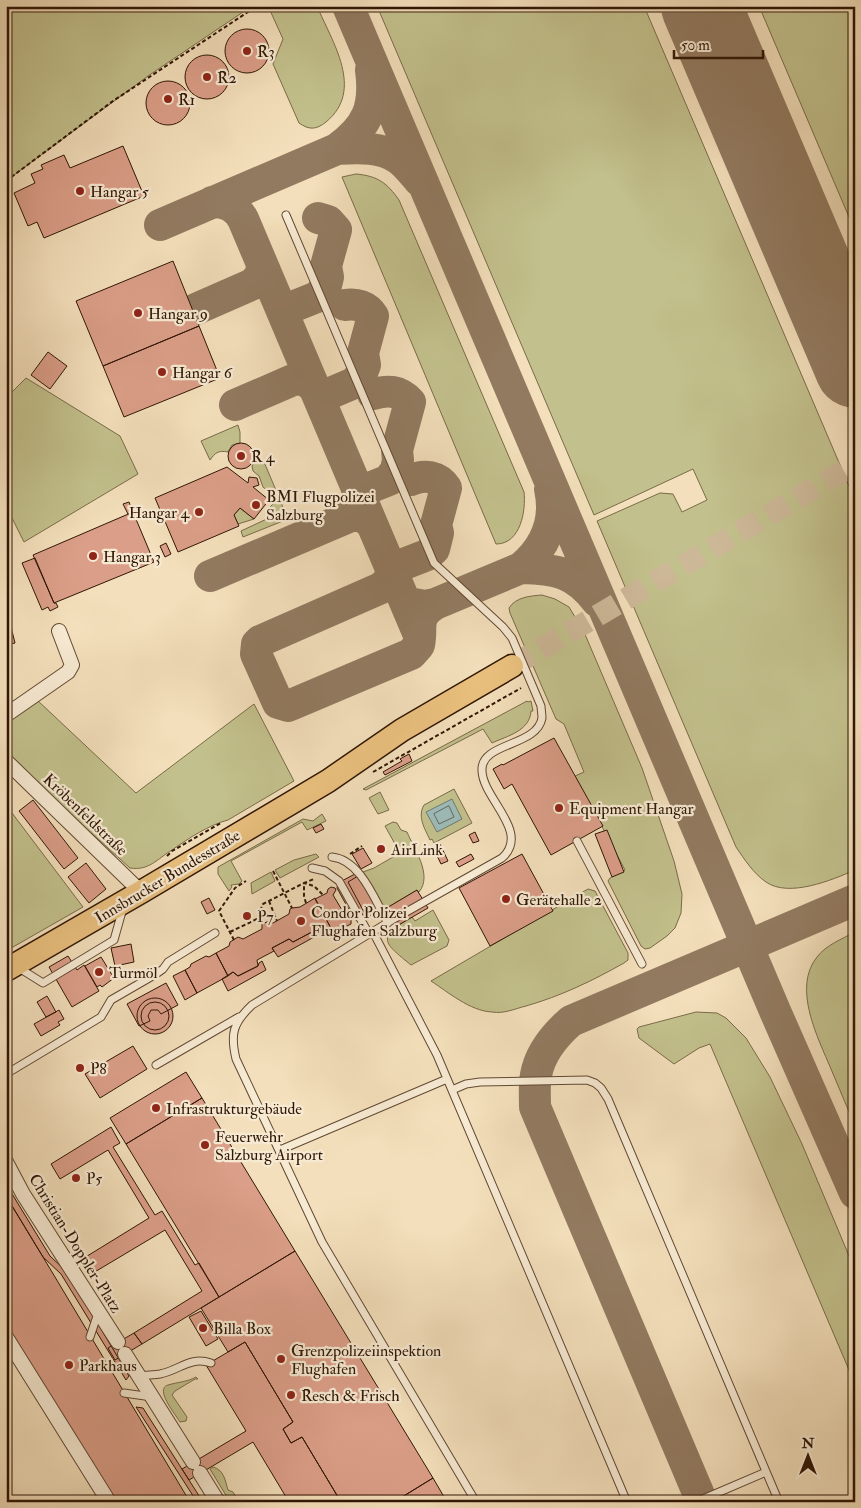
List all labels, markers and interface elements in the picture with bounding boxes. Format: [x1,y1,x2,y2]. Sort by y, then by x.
scale bar [674,28,762,60]
text: 50 m [681,36,710,55]
place label: R3 [257,42,275,62]
marker: R3 [241,45,253,57]
place label: R2 [217,68,237,88]
marker: R2 [201,71,213,83]
place label: R1 [178,90,195,110]
marker: R1 [162,93,174,105]
place label: Hangar 5 [90,182,149,202]
marker: Hangar 5 [74,185,86,197]
place label: Hangar 9 [148,304,208,324]
marker: Hangar 9 [132,307,144,319]
place label: Hangar 6 [172,363,233,383]
marker: Hangar 6 [156,366,168,378]
place label: R 4 [251,447,276,467]
marker: R 4 [235,450,247,462]
place label: BMI Flugpolizei Salzburg [266,487,375,525]
marker: BMI Flugpolizei Salzburg [250,499,262,511]
place label: Hangar 4 [129,503,190,523]
marker: Hangar 4 [193,506,205,518]
place label: Hangar 3 [103,547,161,567]
marker: Hangar 3 [87,550,99,562]
street label: Kröbenfeldstraße [39,769,132,860]
place label: Equipment Hangar [569,799,694,820]
marker: Equipment Hangar [553,802,565,814]
street label: Innsbrucker Bundesstraße [91,825,244,928]
place label: AirLink [390,840,443,860]
marker: AirLink [375,843,387,855]
place label: Gerätehalle 2 [516,890,602,910]
marker: Gerätehalle 2 [500,893,512,905]
place label: Condor Polizei Flughafen Salzburg [311,903,438,941]
place label: P7 [257,907,274,927]
marker: P7 [241,910,253,922]
marker: Condor Polizei Flughafen Salzburg [295,915,307,927]
place label: Turmöl [109,963,158,983]
marker: Turmöl [93,966,105,978]
place label: P8 [90,1059,107,1079]
marker: P8 [74,1062,86,1074]
place label: Infrastrukturgebäude [166,1099,302,1119]
marker: Infrastrukturgebäude [150,1102,162,1114]
place label: Feuerwehr Salzburg Airport [215,1127,323,1166]
marker: Feuerwehr Salzburg Airport [199,1139,211,1151]
place label: P5 [86,1169,102,1189]
street label: Christian-Doppler-Platz [23,1170,126,1317]
marker: P5 [70,1172,82,1184]
place label: Billa Box [213,1319,271,1339]
marker: Billa Box [197,1322,209,1334]
place label: Grenzpolizeiinspektion Flughafen [291,1341,441,1379]
marker: Grenzpolizeiinspektion Flughafen [275,1353,287,1365]
place label: Parkhaus [79,1356,137,1376]
marker: Parkhaus [63,1359,75,1371]
place label: Resch & Frisch [301,1386,400,1406]
marker: Resch & Frisch [285,1389,297,1401]
north arrow [784,1430,834,1480]
text: N [801,1435,815,1452]

